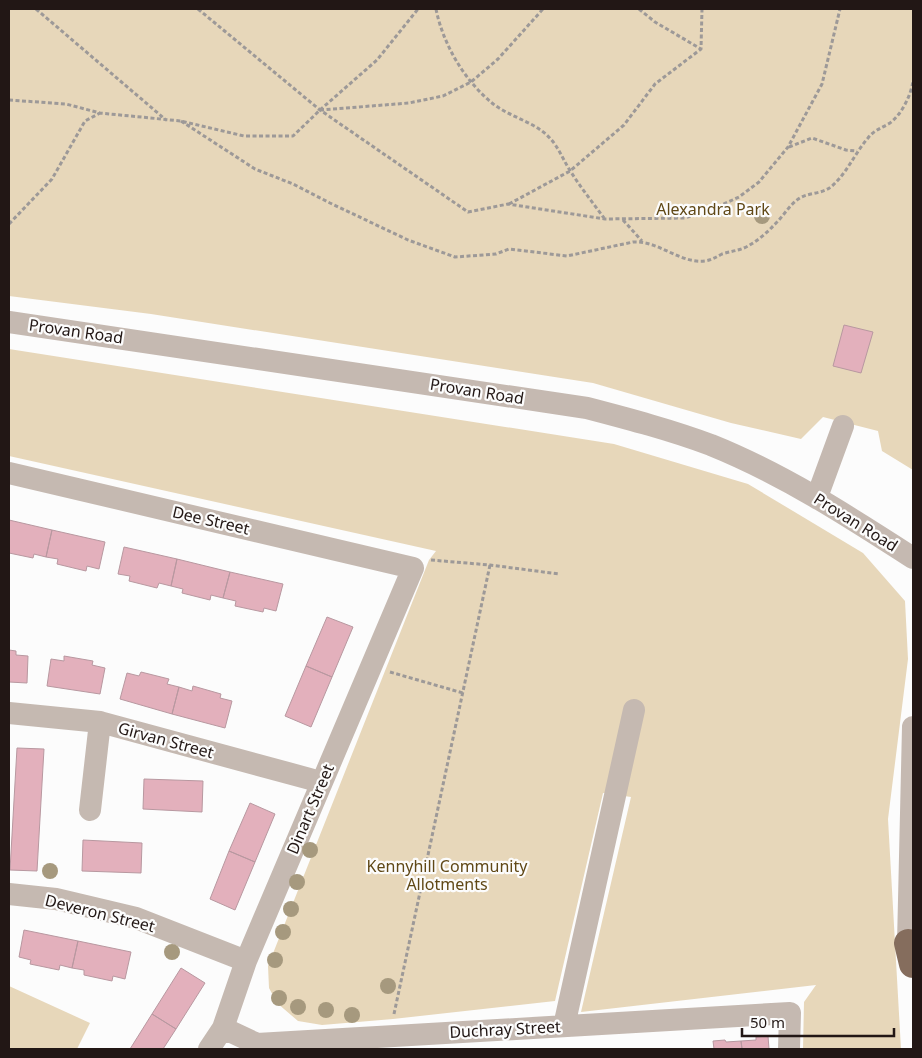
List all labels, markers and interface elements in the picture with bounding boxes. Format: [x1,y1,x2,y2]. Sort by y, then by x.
park label: Alexandra Park [656,198,770,220]
street label: Provan Road [27,314,125,348]
street label: Provan Road [428,373,526,409]
street label: Provan Road [810,488,902,556]
street label: Dee Street [170,500,252,540]
street label: Girvan Street [116,717,216,763]
street label: Dinart Street [281,760,339,857]
park label: Kennyhill Community Allotments [367,855,528,895]
street label: Deveron Street [43,889,157,937]
scale bar [742,1006,894,1038]
text: 50 m [750,1012,785,1032]
street label: Duchray Street [449,1015,561,1043]

